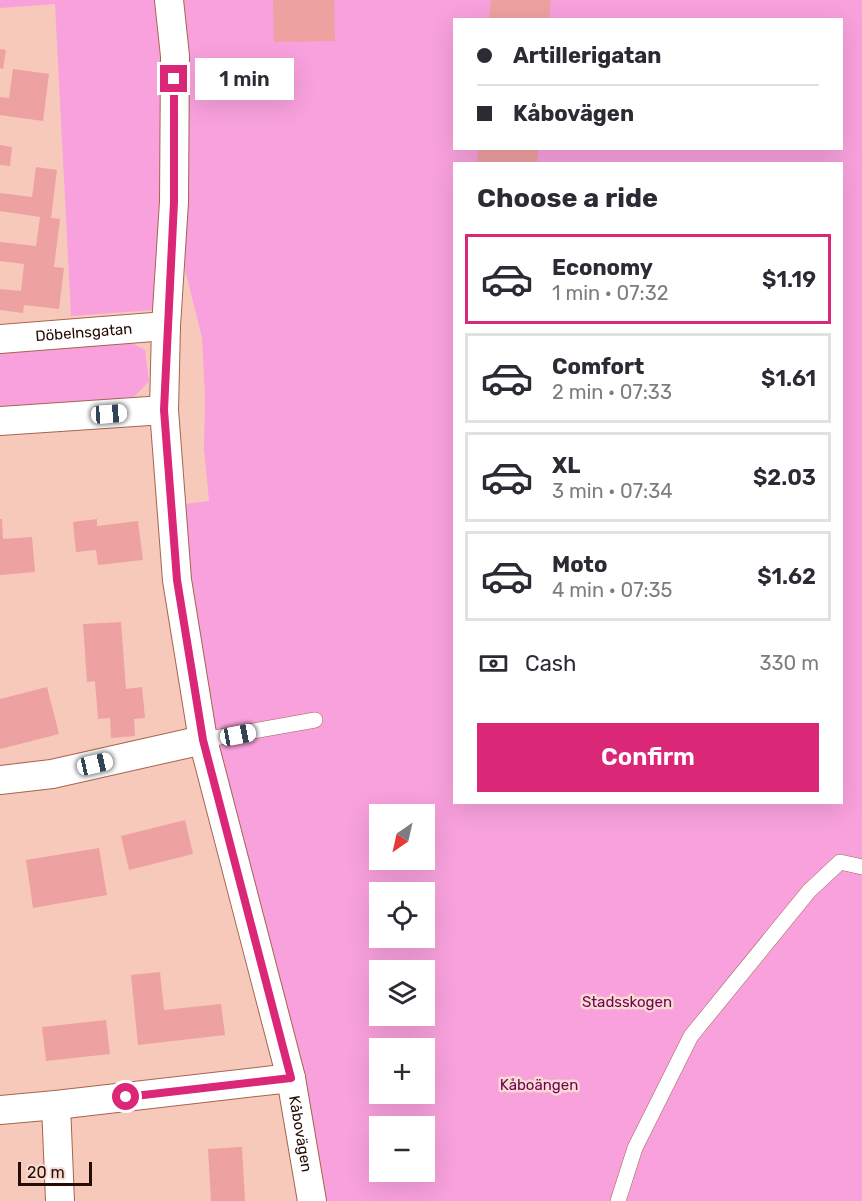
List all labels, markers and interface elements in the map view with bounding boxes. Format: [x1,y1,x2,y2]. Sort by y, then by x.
text: Artillerigatan [513,42,661,69]
callout: 1 min [195,58,294,100]
route end [160,65,187,92]
text: 1 min [219,67,270,91]
text: Kåbovägen [513,100,634,127]
text: Choose a ride [477,182,658,214]
icon: car [480,252,534,306]
text: Economy [552,254,653,281]
text: $1.19 [762,266,816,293]
text: 1 min · 07:32 [552,281,668,305]
street label: Döbelnsgatan [35,320,133,345]
icon: car [480,351,534,405]
text: Comfort [552,353,644,380]
text: $1.61 [761,365,816,392]
text: 2 min · 07:33 [552,380,672,404]
car [90,404,128,424]
icon: car [480,450,534,504]
text: XL [552,452,580,479]
text: $2.03 [753,464,816,491]
text: 3 min · 07:34 [552,479,673,503]
icon: car [480,549,534,603]
text: Moto [552,551,607,578]
text: $1.62 [757,563,816,590]
text: 4 min · 07:35 [552,578,672,602]
icon: cash [477,647,510,680]
text: Cash [525,650,576,677]
text: 330 m [760,651,819,675]
car [219,723,257,747]
button: Confirm [477,723,819,792]
car [75,751,115,777]
north arrow [369,804,435,870]
map controls [369,804,435,1182]
button: locate [369,882,435,948]
button: layers [369,960,435,1026]
park label: Stadsskogen [582,993,672,1011]
button: + [369,1038,435,1104]
park label: Kåboängen [500,1076,578,1094]
route start [112,1083,139,1110]
street label: Kåbovägen [285,1094,316,1173]
button: − [369,1116,435,1182]
scale bar [18,1159,92,1186]
text: 20 m [27,1163,65,1182]

